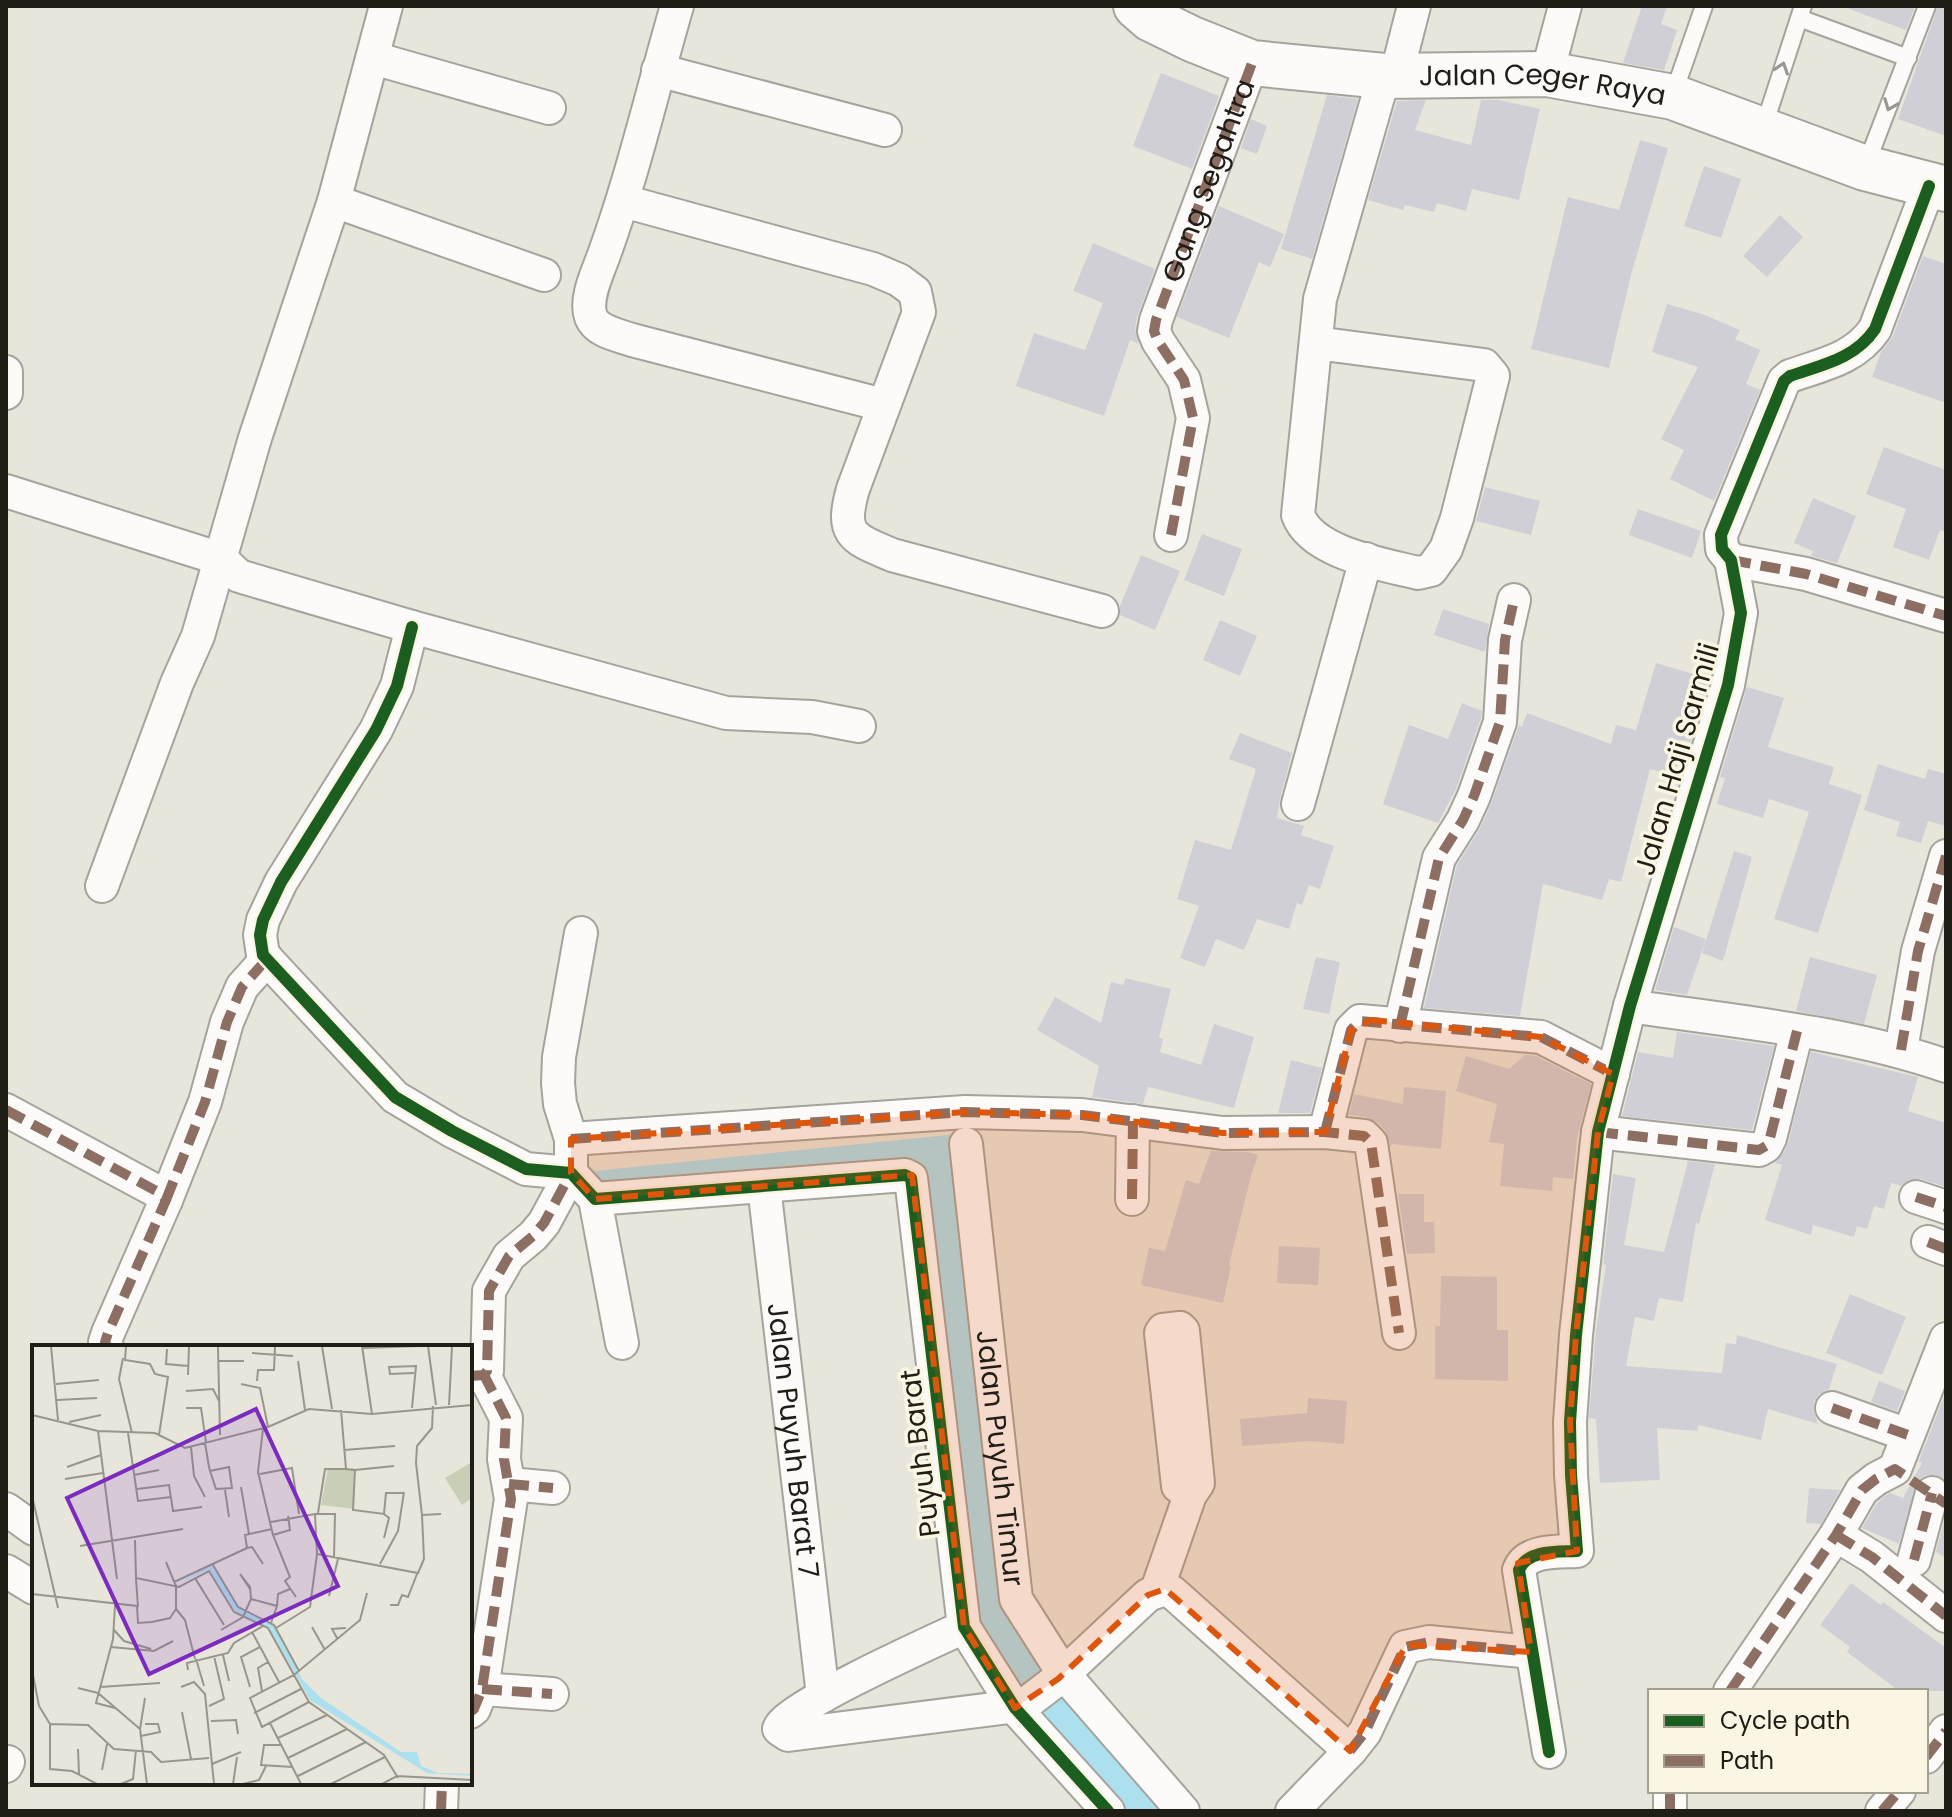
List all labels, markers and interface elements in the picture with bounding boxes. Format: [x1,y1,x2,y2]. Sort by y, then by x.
street label: Jalan Ceger Raya [1419,54,1669,115]
one-way arrow [1773,62,1789,76]
street label: Gang Segahtra [1152,73,1264,288]
one-way arrow [1883,97,1900,111]
street label: Jalan Haji Sarmili [1625,638,1729,880]
street label: Jalan Puyuh Barat 7 [758,1301,829,1580]
street label: Jalan Puyuh Timur [967,1328,1034,1588]
inset map [32,1345,472,1785]
street label: Puyuh Barat [890,1367,950,1539]
legend [1648,1689,1928,1793]
text: Cycle path [1720,1704,1850,1737]
text: Path [1720,1744,1774,1777]

